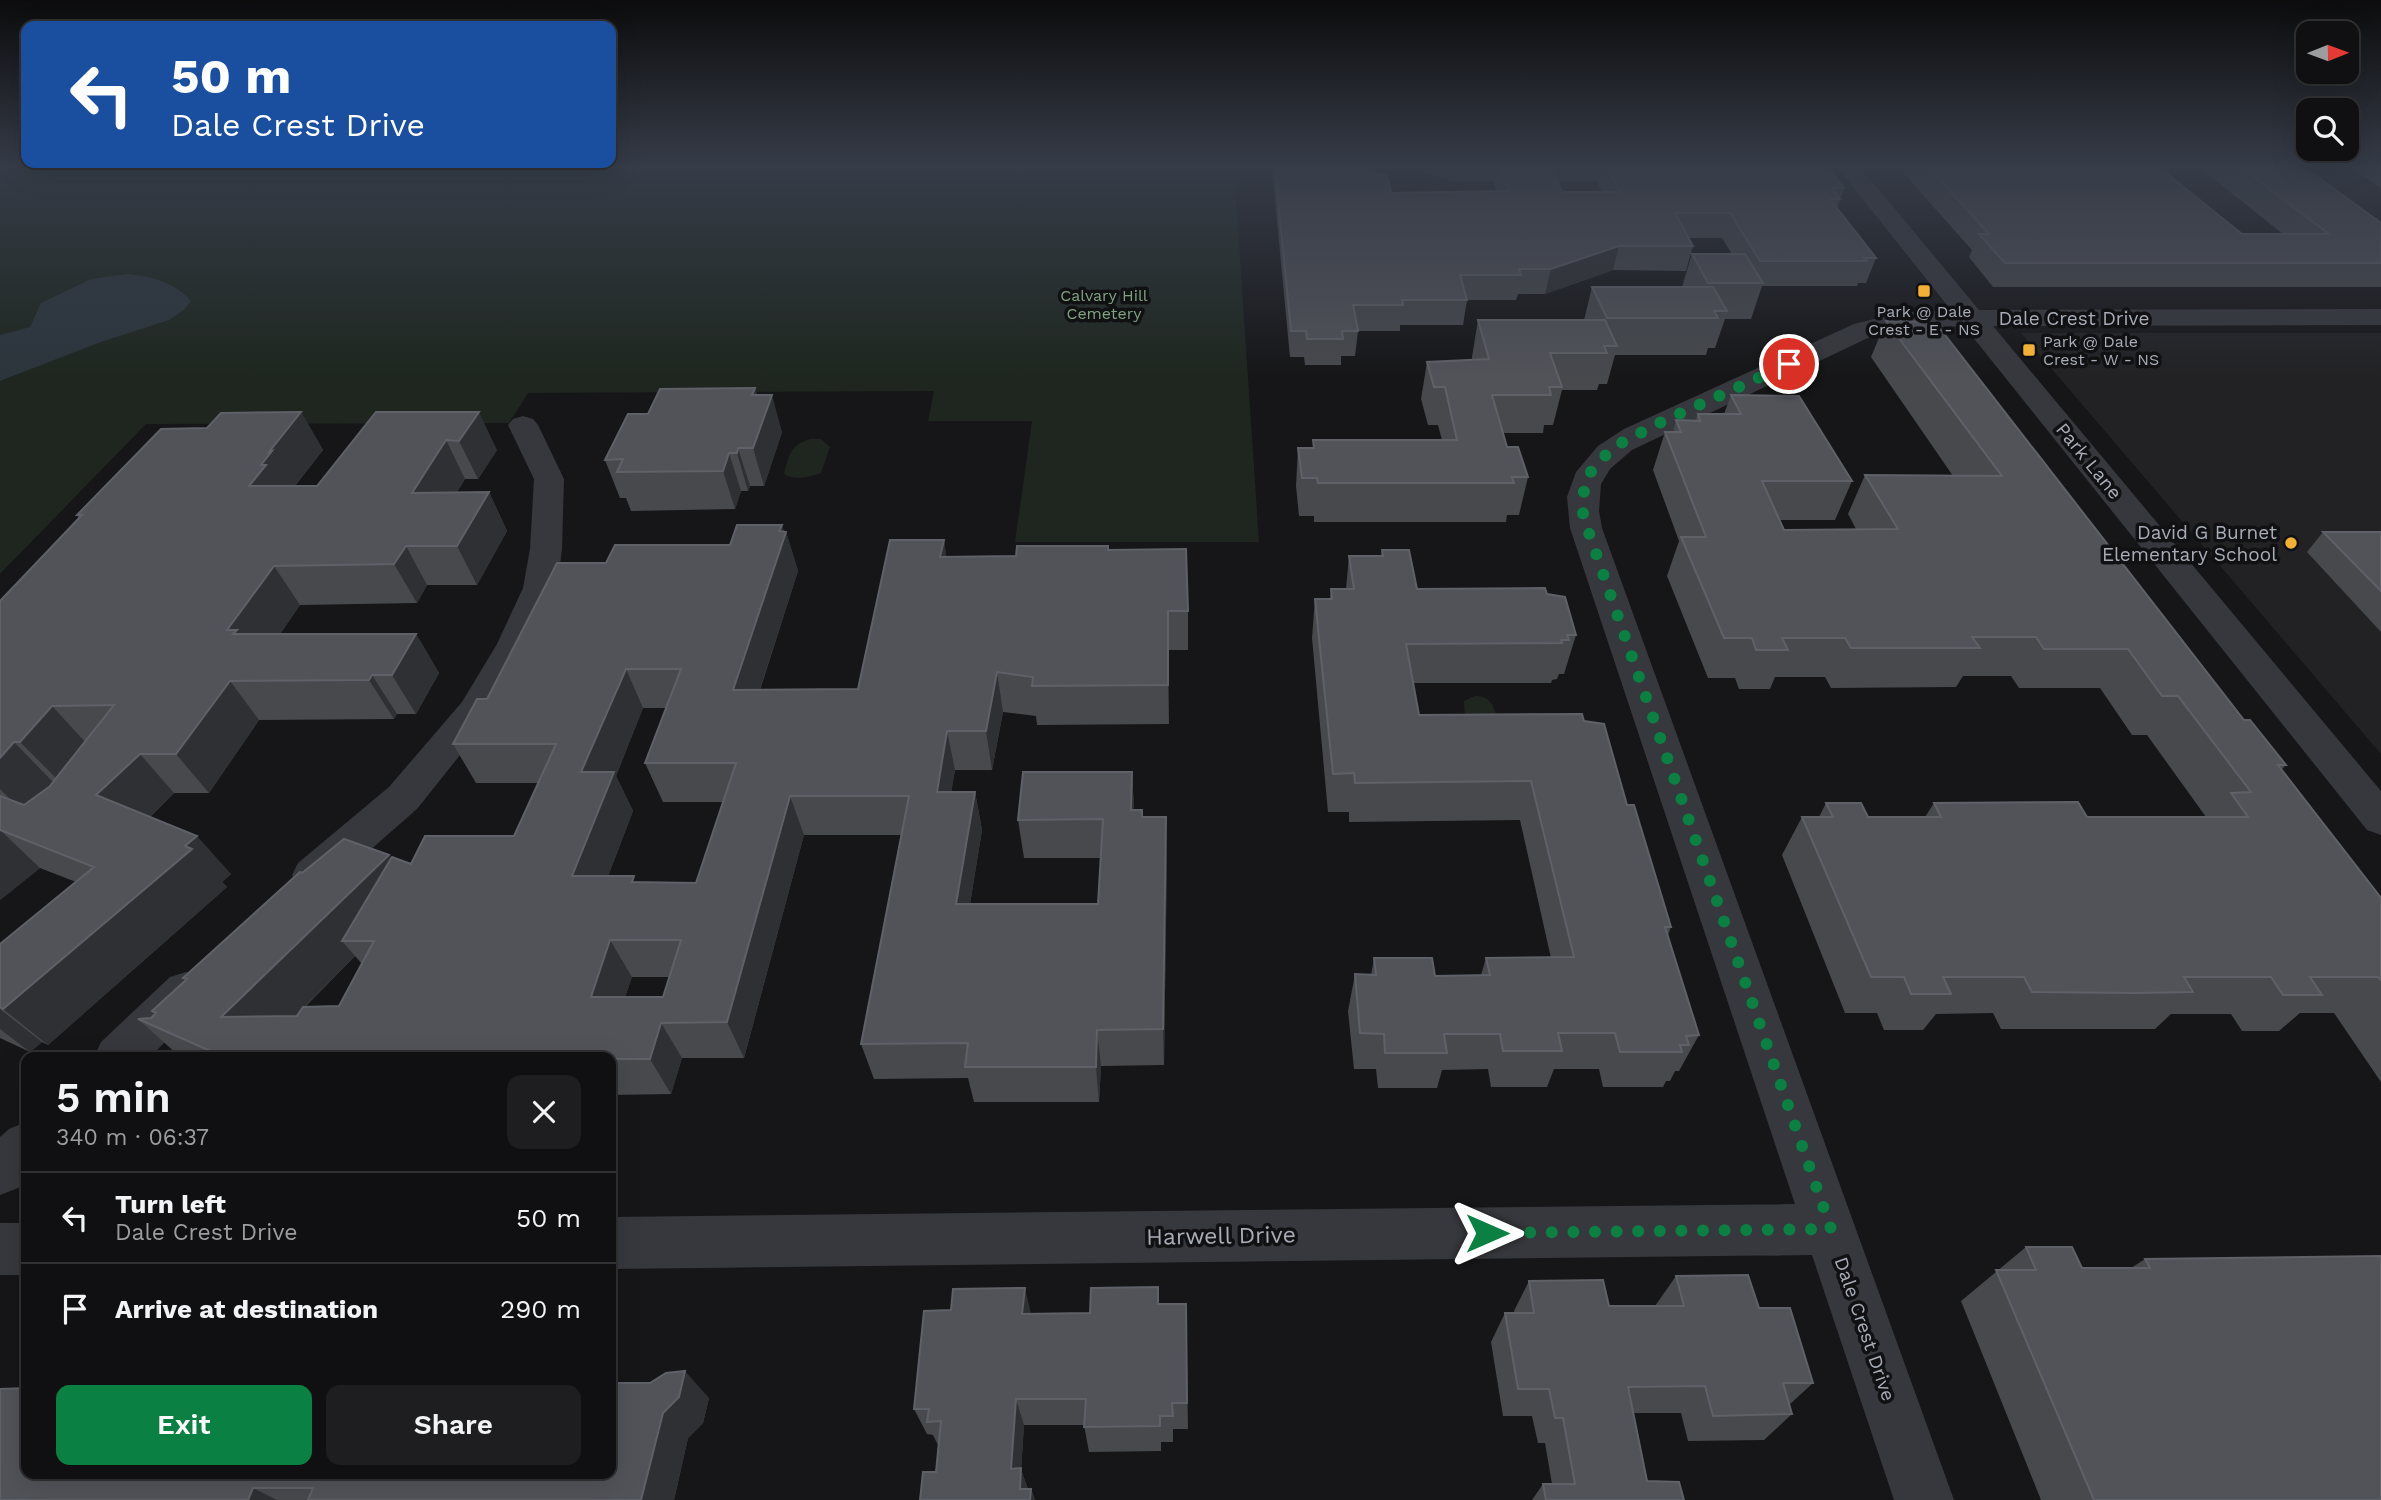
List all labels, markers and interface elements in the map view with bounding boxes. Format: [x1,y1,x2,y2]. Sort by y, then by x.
north arrow [2296,21,2359,84]
map controls [2296,21,2359,161]
text: 50 m [171,47,291,105]
icon: left [56,49,147,140]
button: search [2296,98,2359,161]
text: Dale Crest Drive [171,106,425,144]
marker: Park @ Dale Crest - E - NS [1916,283,1932,299]
park label: Calvary Hill Cemetery [1060,286,1148,323]
place label: Park @ Dale Crest - E - NS [1868,302,1980,339]
street label: Dale Crest Drive [1999,307,2149,330]
place label: Park @ Dale Crest - W - NS [2043,332,2159,369]
pin [1759,334,1819,394]
marker: Park @ Dale Crest - W - NS [2021,342,2037,358]
icon: arrive [1770,345,1808,383]
street label: Park Lane [2051,418,2127,504]
place label: David G Burnet Elementary School [2102,521,2277,566]
marker: David G Burnet Elementary School [2283,535,2299,551]
text: 5 min [56,1073,171,1122]
button: close [507,1075,581,1149]
text: 340 m · 06:37 [56,1124,209,1151]
text: Turn left [115,1189,226,1219]
position arrow [1450,1196,1524,1270]
icon: left [56,1199,94,1237]
text: 50 m [516,1203,581,1233]
text: Dale Crest Drive [115,1219,298,1246]
street label: Harwell Drive [1146,1221,1296,1251]
street label: Dale Crest Drive [1830,1254,1900,1404]
icon: arrive [56,1290,94,1328]
text: Arrive at destination [115,1294,378,1324]
text: 290 m [500,1294,581,1324]
button: Exit [56,1385,312,1465]
button: Share [326,1385,581,1465]

